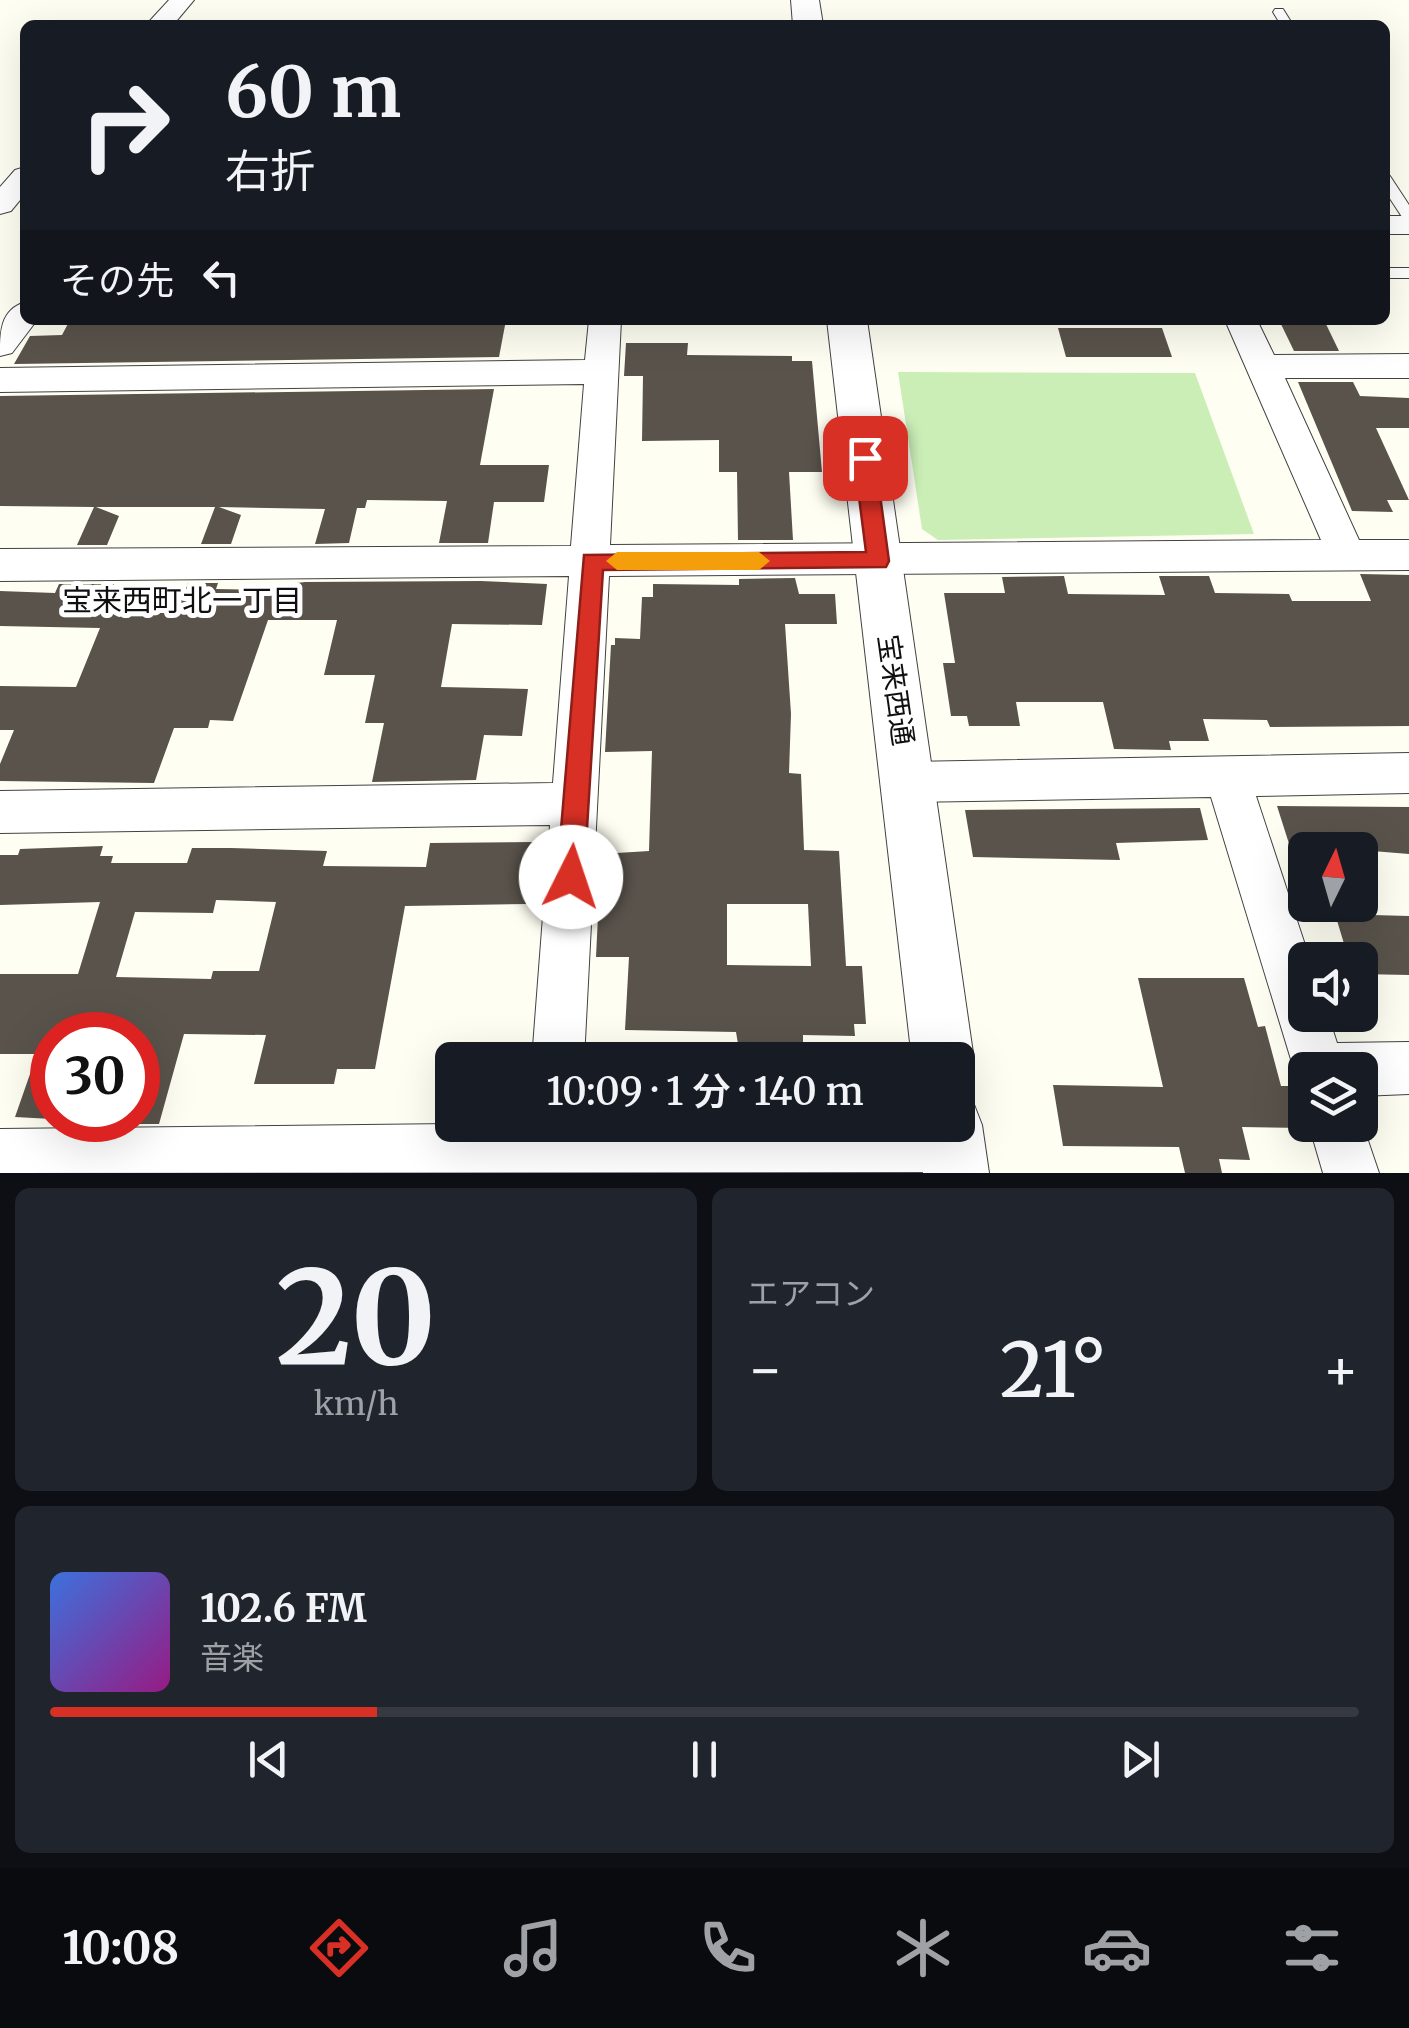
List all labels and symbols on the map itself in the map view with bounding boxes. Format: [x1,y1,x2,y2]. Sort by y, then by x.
pin [823,416,908,501]
district label: 宝来西町北一丁目 [62,581,302,619]
street label: 宝来西通 [870,632,922,748]
position arrow [519,825,623,929]
north arrow [1288,832,1378,922]
speed limit sign: 30 [30,1012,160,1142]

